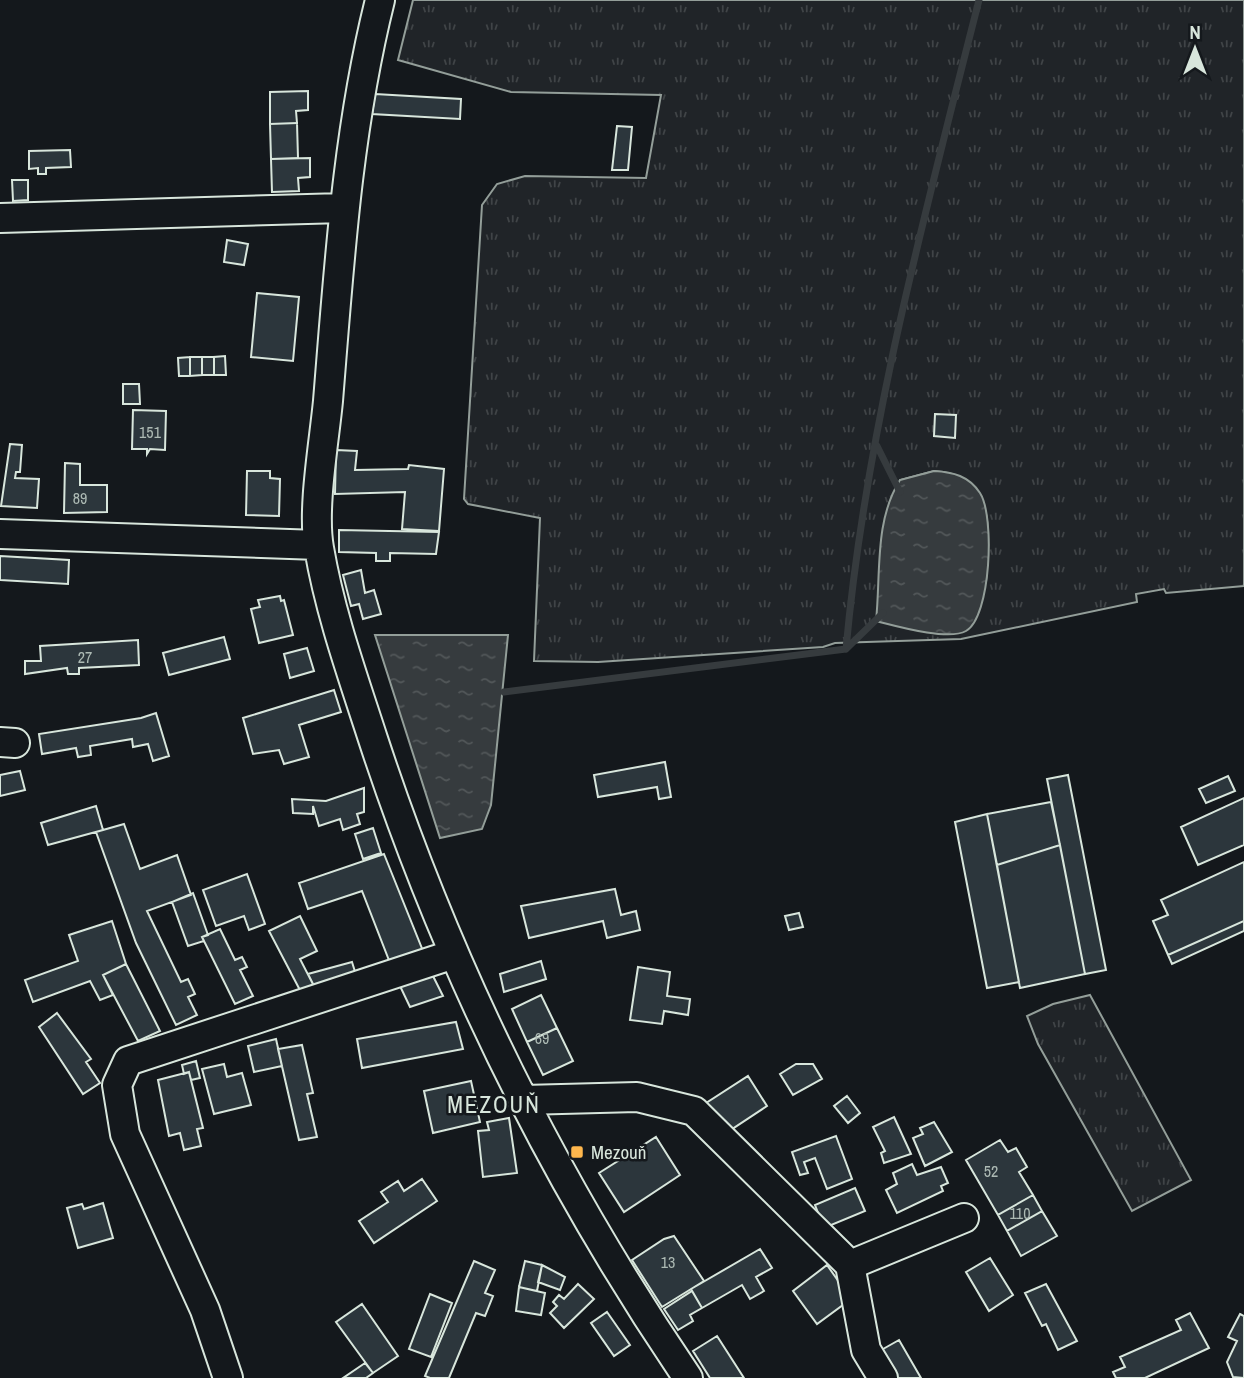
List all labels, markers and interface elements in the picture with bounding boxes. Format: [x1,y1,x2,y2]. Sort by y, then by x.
north arrow [1160,14,1230,84]
text: N [1189,19,1201,45]
house number: 151 [139,421,162,443]
house number: 89 [73,487,87,509]
house number: 27 [78,646,92,668]
house number: 69 [535,1027,549,1049]
district label: MEZOUŇ [447,1089,541,1120]
place label: Mezouň [591,1139,646,1165]
marker: Mezouň [569,1144,585,1160]
house number: 52 [984,1160,998,1182]
house number: 110 [1010,1202,1030,1224]
house number: 13 [661,1251,675,1273]

